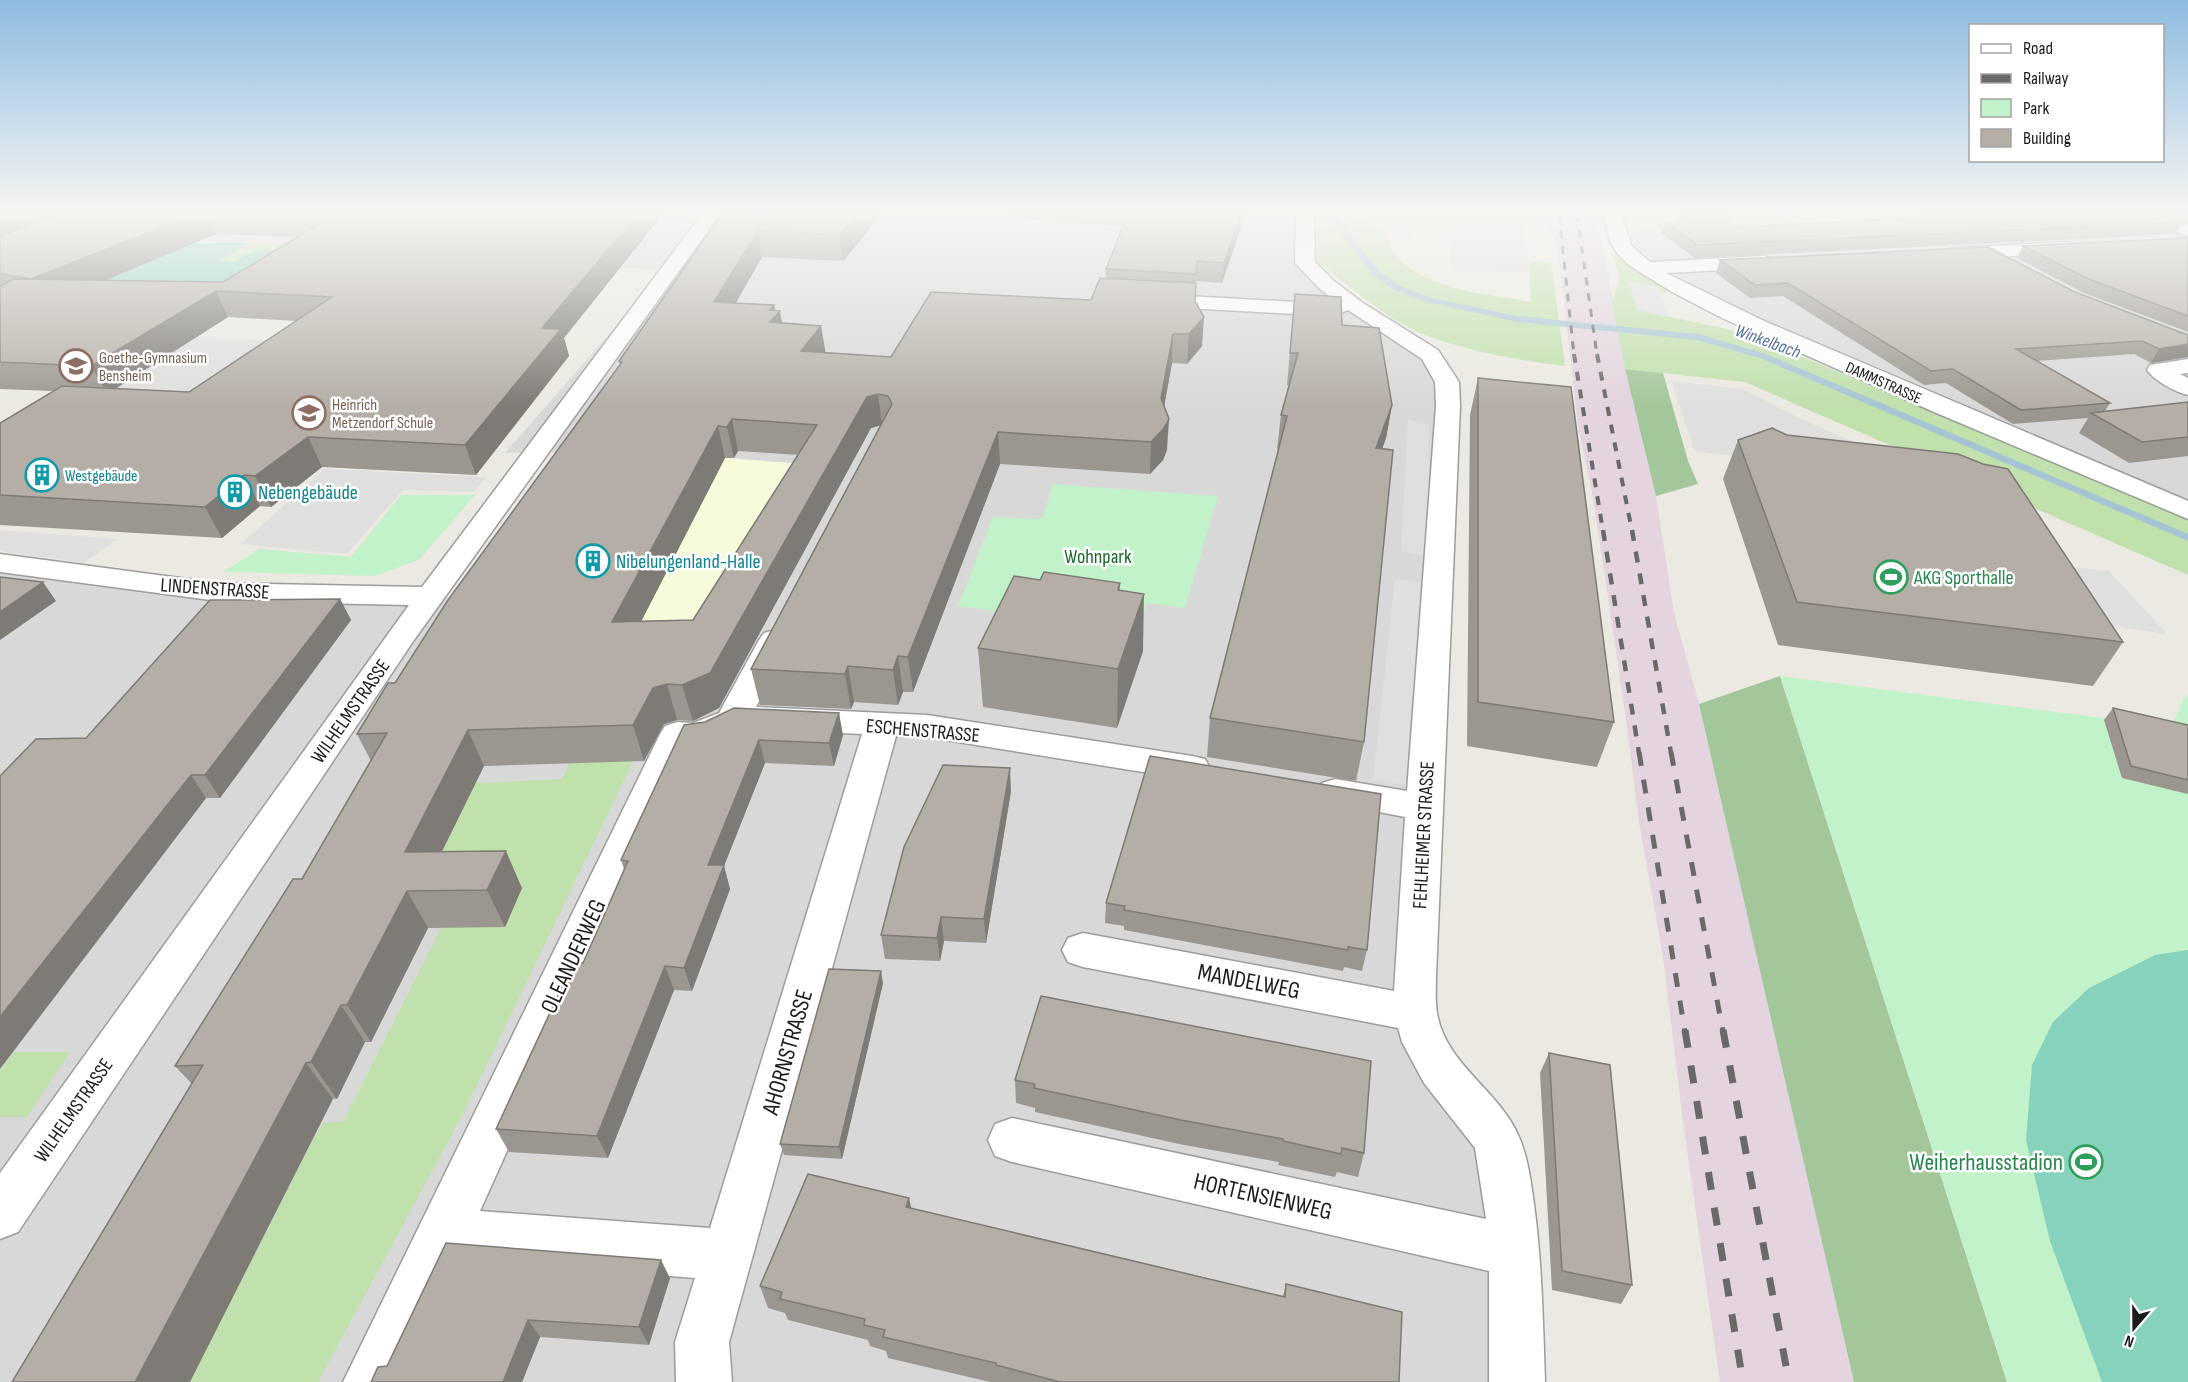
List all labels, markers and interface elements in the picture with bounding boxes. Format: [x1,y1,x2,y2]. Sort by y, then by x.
legend [1969,24,2164,162]
text: Road [2023,38,2053,59]
text: Railway [2023,68,2068,89]
text: Park [2023,98,2049,119]
text: Building [2023,128,2071,149]
water label: Winkelbach [1732,320,1804,363]
school or university icon: Goethe-Gymnasium Bensheim [58,348,94,384]
place label: Goethe-Gymnasium Bensheim [99,349,207,386]
street label: DAMMSTRASSE [1843,358,1924,409]
school or university icon: Heinrich Metzendorf Schule [291,395,327,431]
place label: Heinrich Metzendorf Schule [332,396,433,433]
building icon: Westgebäude [24,457,60,493]
place label: Westgebäude [65,467,138,486]
building icon: Nebengebäude [217,474,253,510]
place label: Nebengebäude [258,481,358,505]
building icon: Nibelungenland-Halle [575,543,611,579]
park label: Wohnpark [1064,545,1132,569]
place label: Nibelungenland-Halle [616,550,760,574]
sports icon: AKG Sporthalle [1873,559,1909,595]
place label: AKG Sporthalle [1913,566,2014,590]
street label: LINDENSTRASSE [160,573,270,605]
street label: WILHELMSTRASSE [306,655,395,768]
street label: ESCHENSTRASSE [865,714,981,748]
street label: FEHLHEIMER STRASSE [1408,761,1440,910]
street label: OLEANDERWEG [534,894,613,1018]
street label: MANDELWEG [1195,957,1303,1006]
street label: AHORNSTRASSE [756,986,819,1119]
street label: WILHELMSTRASSE [29,1054,118,1167]
sports icon: Weiherhausstadion [2068,1144,2104,1180]
place label: Weiherhausstadion [1909,1148,2063,1177]
street label: HORTENSIENWEG [1191,1166,1335,1226]
north arrow [2104,1298,2164,1358]
text: N [2122,1330,2137,1351]

